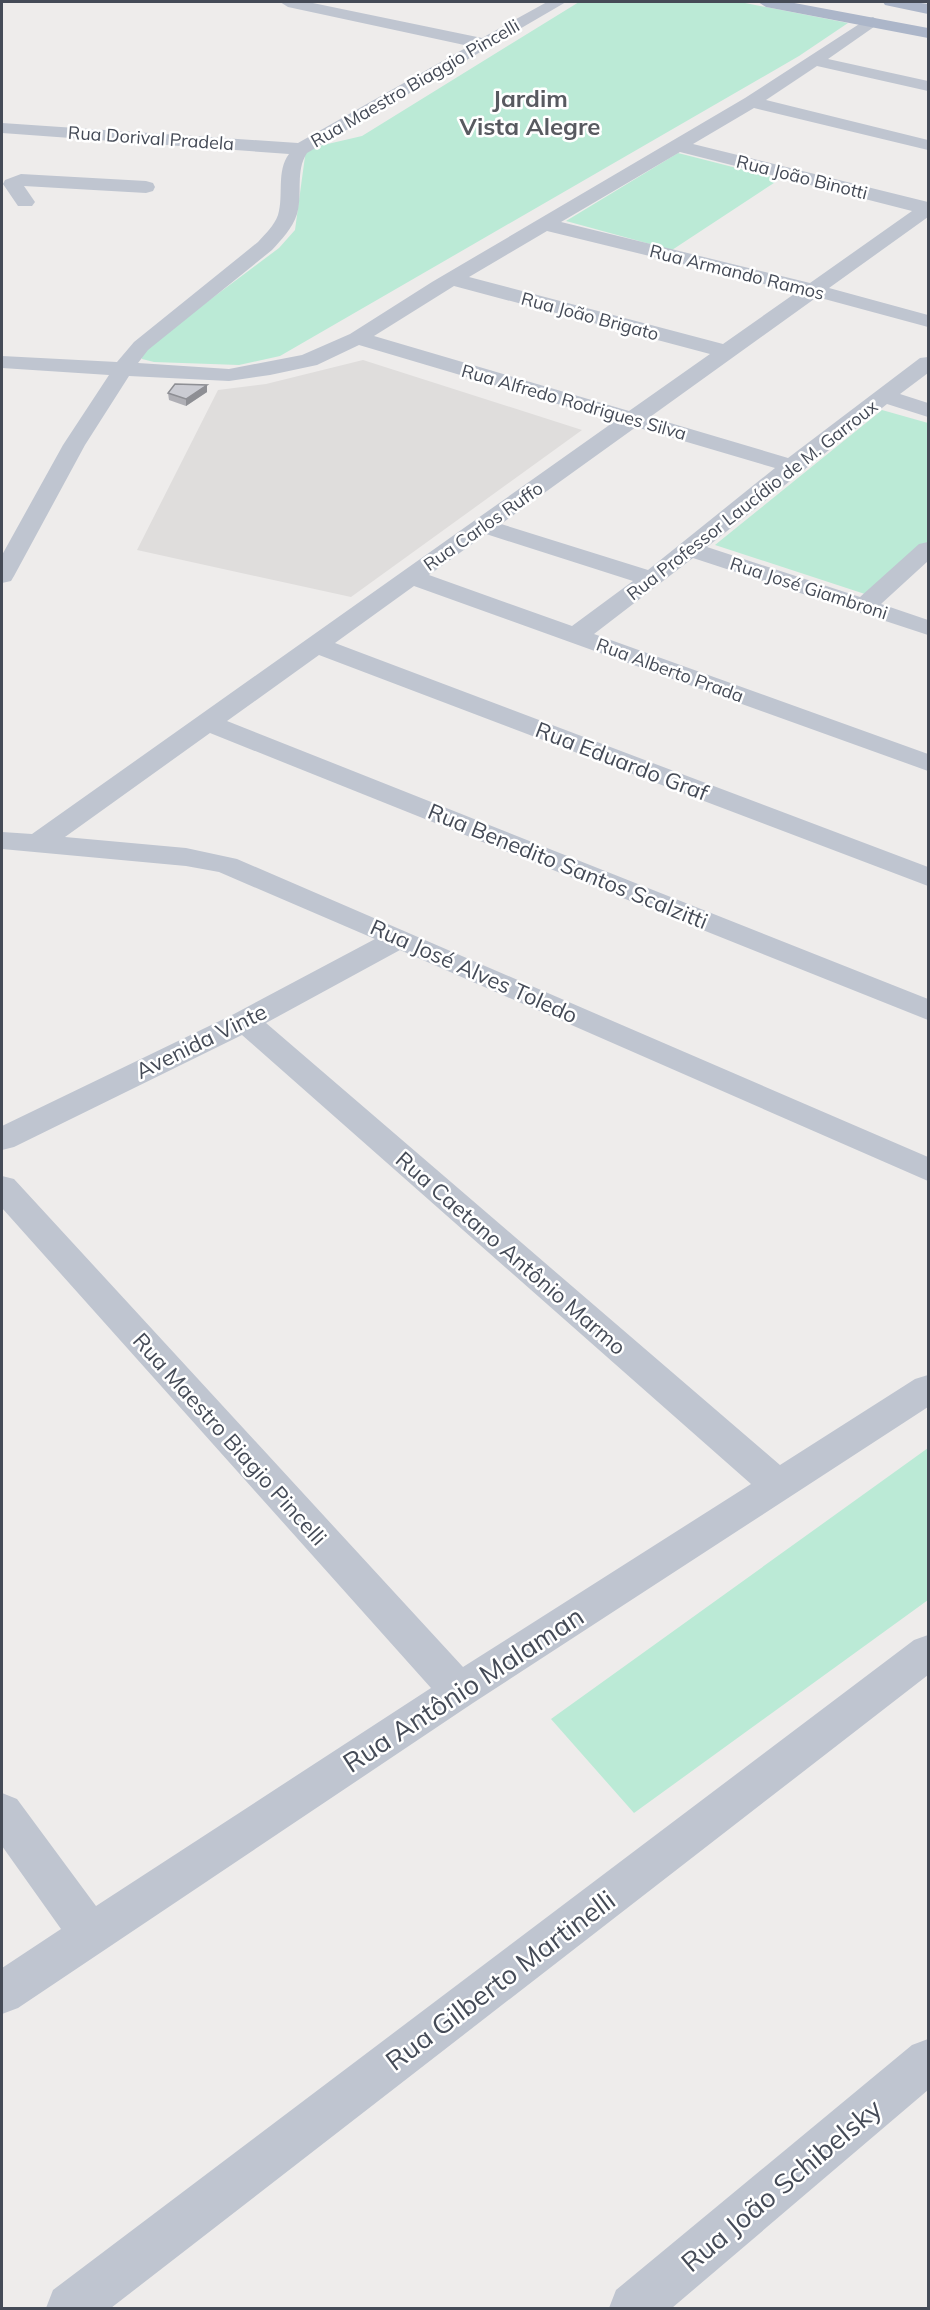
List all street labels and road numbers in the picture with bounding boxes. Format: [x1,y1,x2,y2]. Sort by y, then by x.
street label: Rua Maestro Biaggio Pincelli [307,14,523,152]
street label: Rua Dorival Pradela [67,121,235,155]
street label: Rua João Binotti [734,150,870,204]
street label: Rua Armando Ramos [647,239,827,305]
street label: Rua João Brigato [519,287,661,345]
street label: Rua Alfredo Rodrigues Silva [459,359,689,445]
street label: Rua Professor Laucídio de M. Garroux [622,395,882,605]
street label: Rua Carlos Ruffo [419,476,547,576]
street label: Rua José Giambroni [727,552,891,624]
street label: Rua Alberto Prada [593,633,747,707]
street label: Rua Eduardo Graf [532,715,713,807]
street label: Rua Benedito Santos Scalzitti [424,797,712,935]
street label: Rua José Alves Toledo [366,913,582,1029]
street label: Avenida Vinte [131,997,271,1085]
street label: Rua Caetano Antônio Marmo [390,1145,632,1361]
street label: Rua Maestro Biagio Pincelli [127,1327,333,1551]
street label: Rua Antônio Malaman [336,1598,590,1780]
street label: Rua Gilberto Martinelli [378,1883,622,2077]
street label: Rua João Schibelsky [674,2091,889,2279]

